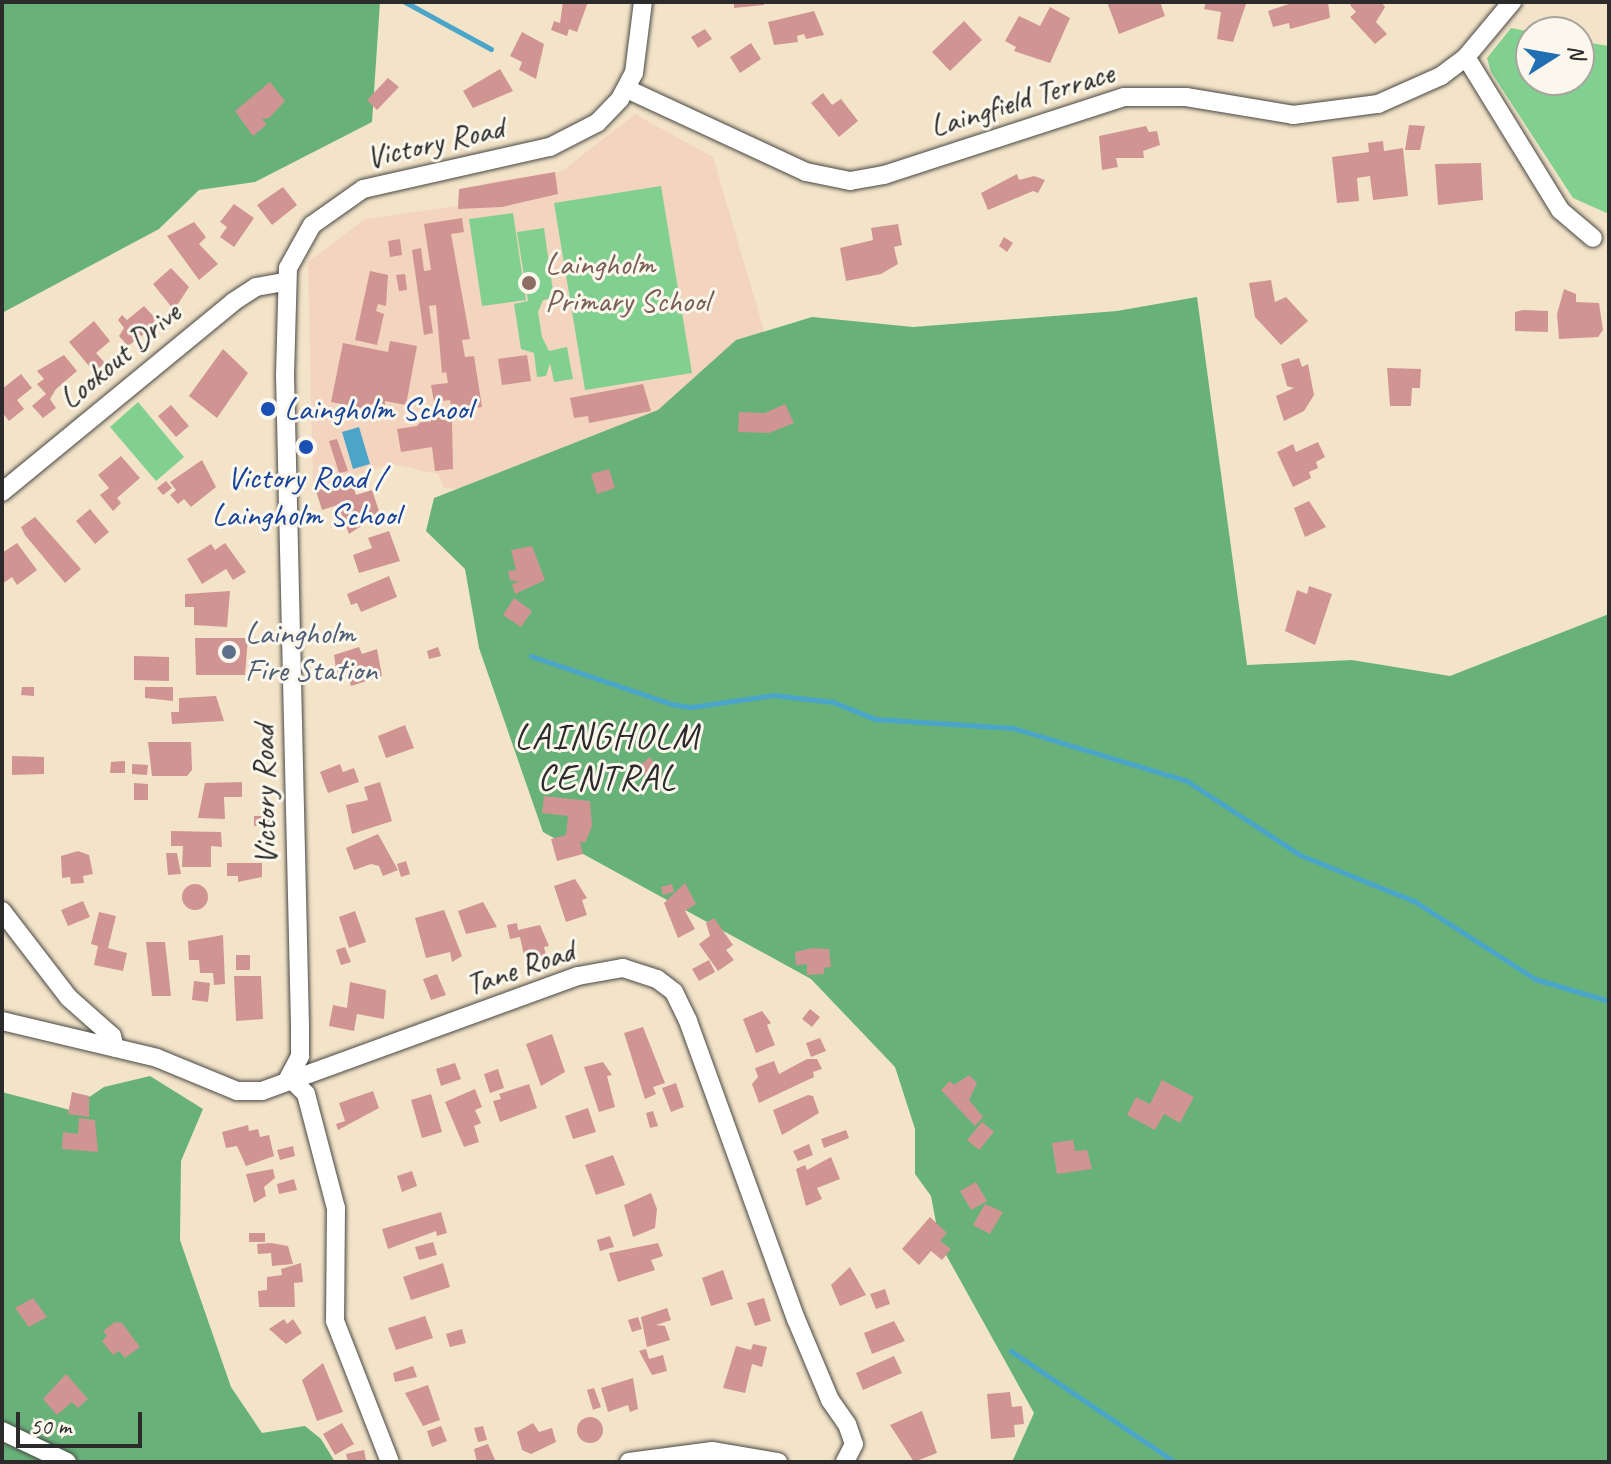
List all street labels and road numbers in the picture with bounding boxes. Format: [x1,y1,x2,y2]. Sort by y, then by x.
street label: Laingfield Terrace [925,54,1119,146]
street label: Victory Road [363,109,507,177]
street label: Lookout Drive [51,294,189,418]
street label: Victory Road [245,725,285,865]
street label: Tane Road [461,932,579,1004]

